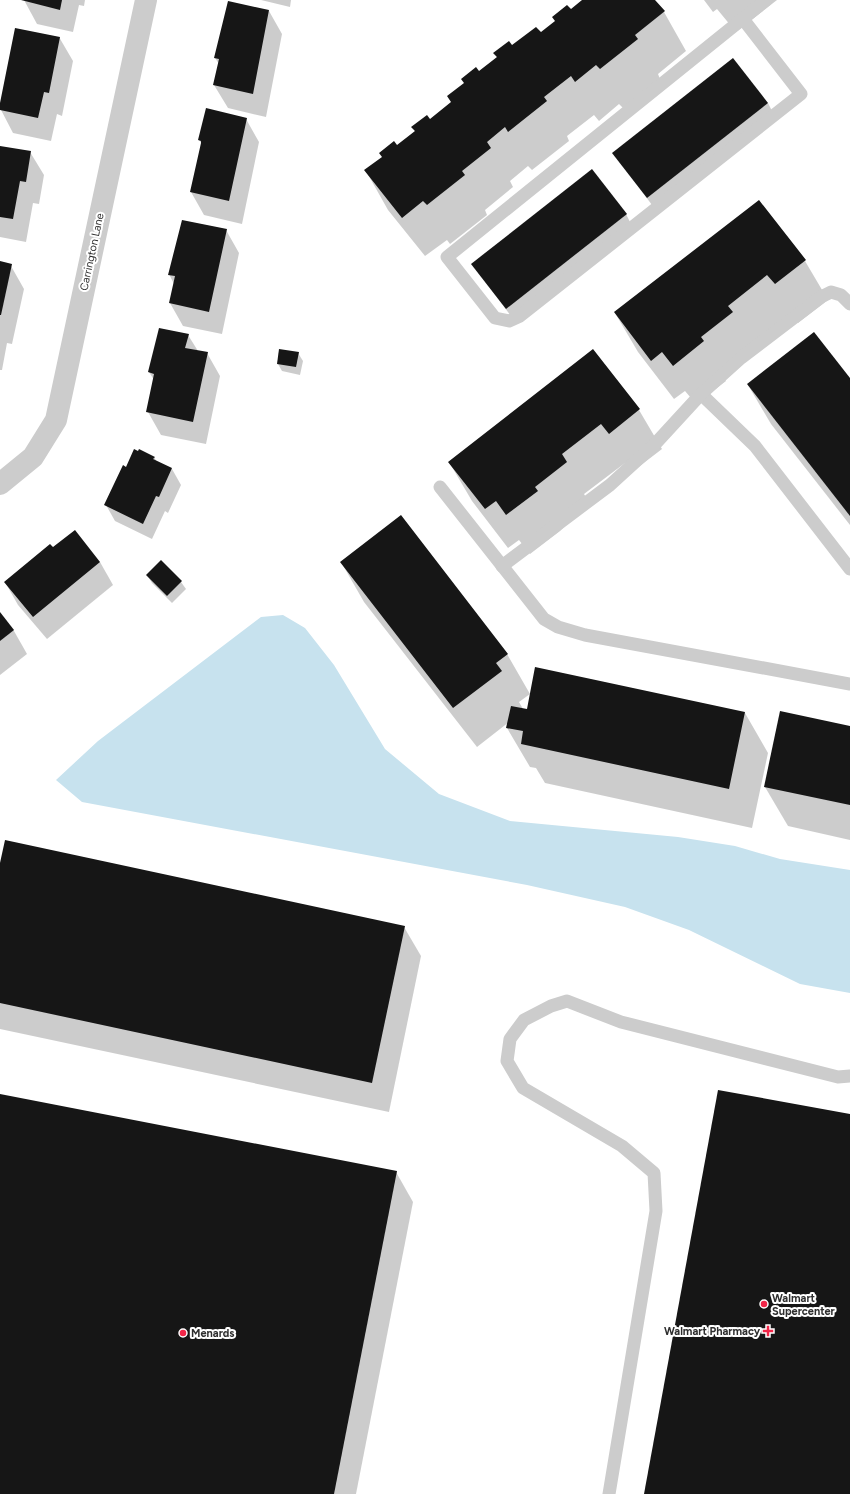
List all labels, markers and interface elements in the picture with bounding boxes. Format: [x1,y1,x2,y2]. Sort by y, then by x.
street label: Carrington Lane [77,212,107,292]
place label: Walmart Supercenter [772,1292,836,1318]
marker: Walmart Supercenter [759,1299,769,1309]
place label: Walmart Pharmacy [664,1325,761,1338]
marker: Walmart Pharmacy [763,1326,773,1336]
place label: Menards [191,1327,234,1340]
marker: Menards [178,1328,188,1338]

